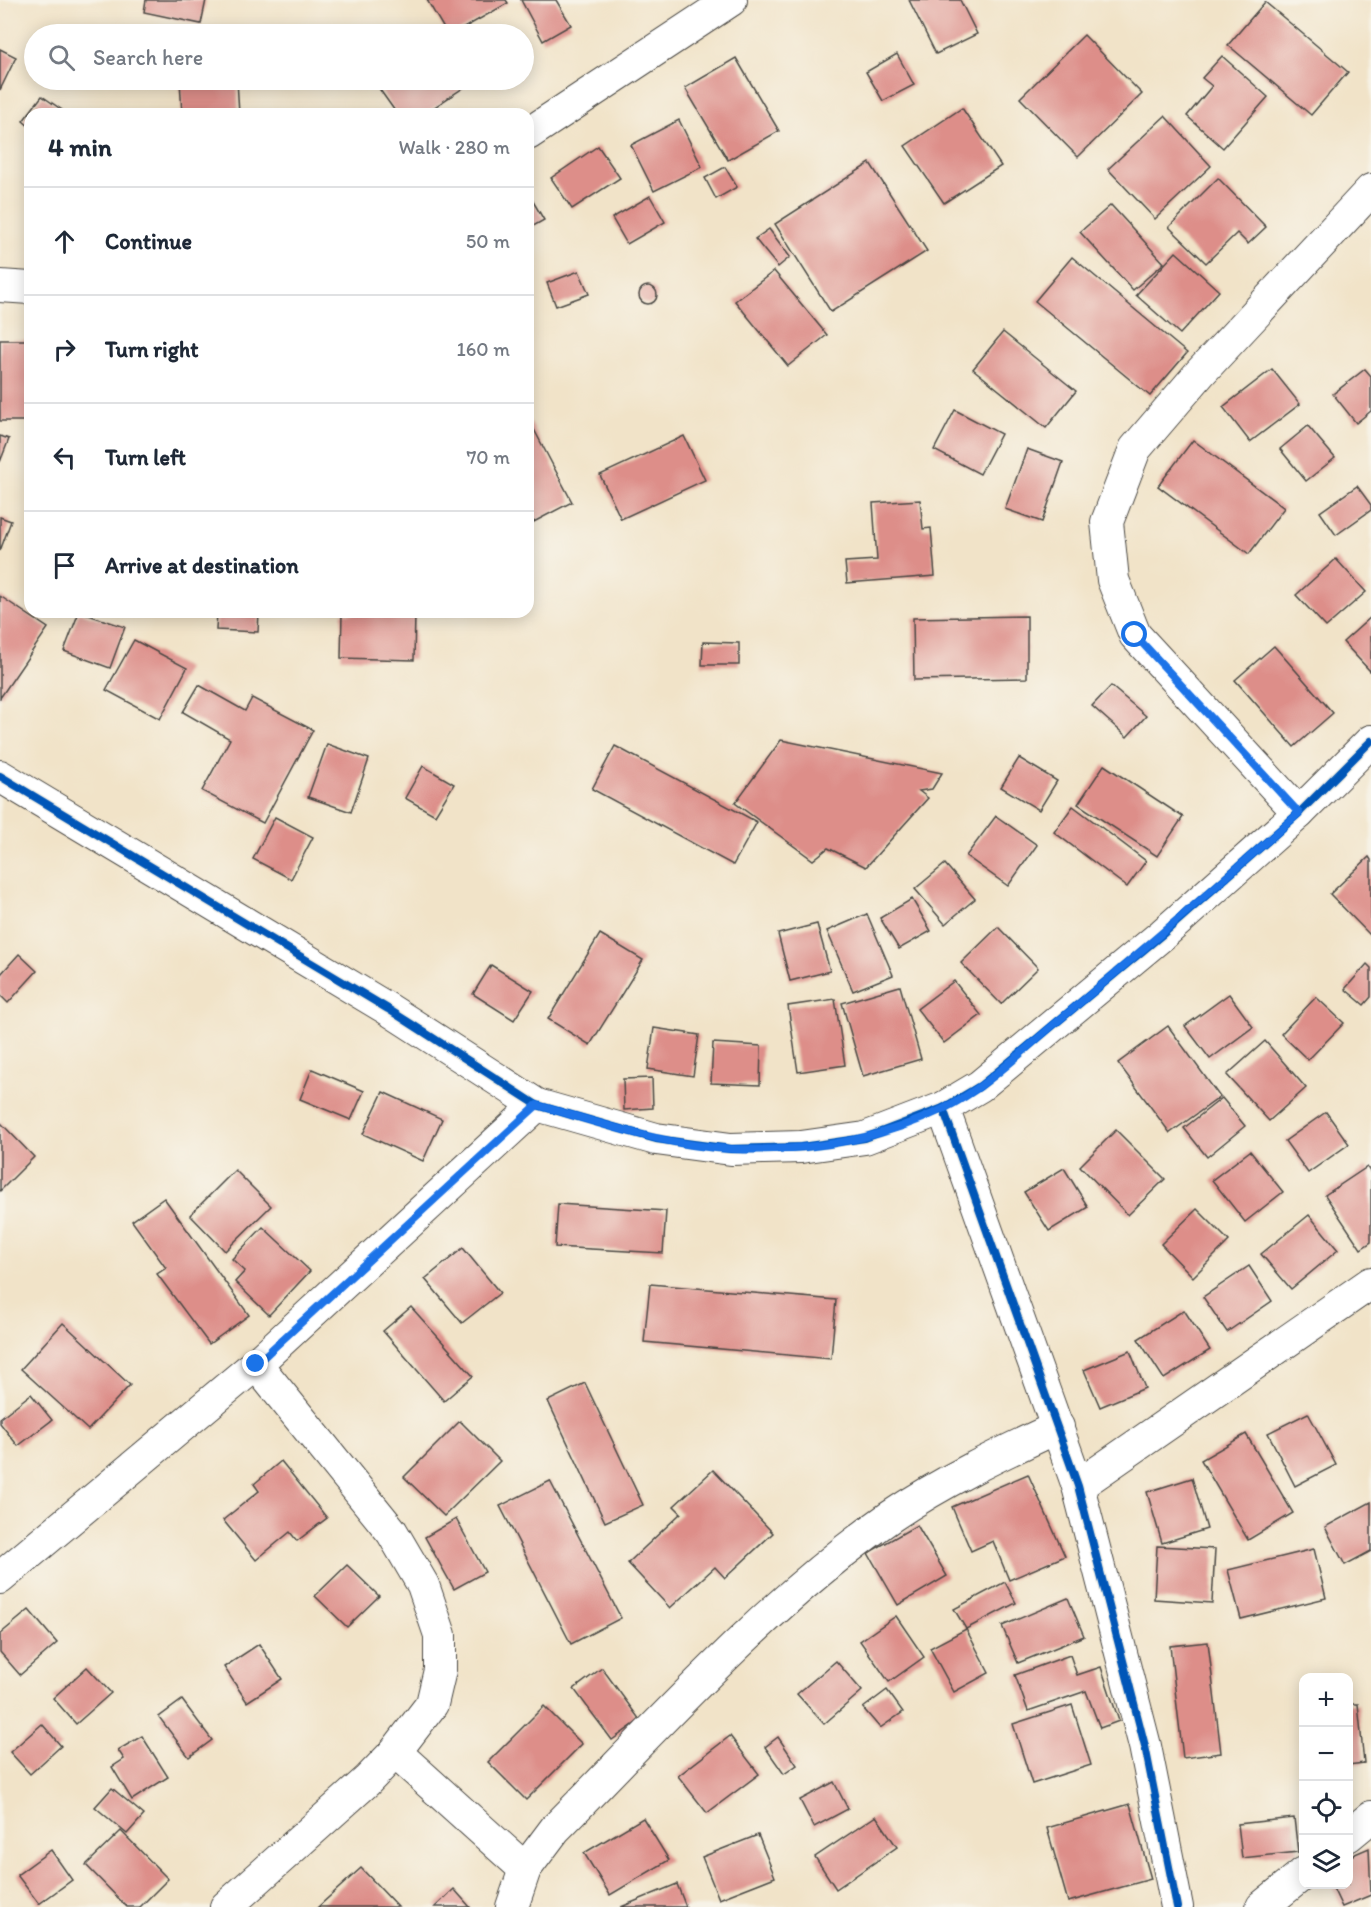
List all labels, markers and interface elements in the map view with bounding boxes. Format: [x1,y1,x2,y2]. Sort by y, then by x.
search box [24,24,534,90]
icon: search [45,41,78,74]
text: Search here [93,44,203,71]
text: 4 min [48,131,112,163]
text: Walk · 280 m [398,135,510,159]
icon: ahead [48,225,81,258]
text: Continue [105,228,192,255]
text: 50 m [466,229,510,253]
icon: right [48,333,81,366]
text: Turn right [105,336,199,363]
text: 160 m [457,337,510,361]
icon: left [48,441,81,474]
text: Turn left [105,444,186,471]
text: 70 m [466,445,510,469]
icon: arrive [48,549,81,582]
text: Arrive at destination [105,552,299,579]
route start [1121,621,1147,647]
route end [242,1350,268,1376]
map controls [1299,1673,1353,1889]
button: + [1299,1673,1353,1727]
button: − [1299,1727,1353,1781]
button: locate [1299,1781,1353,1835]
button: layers [1299,1835,1353,1889]

